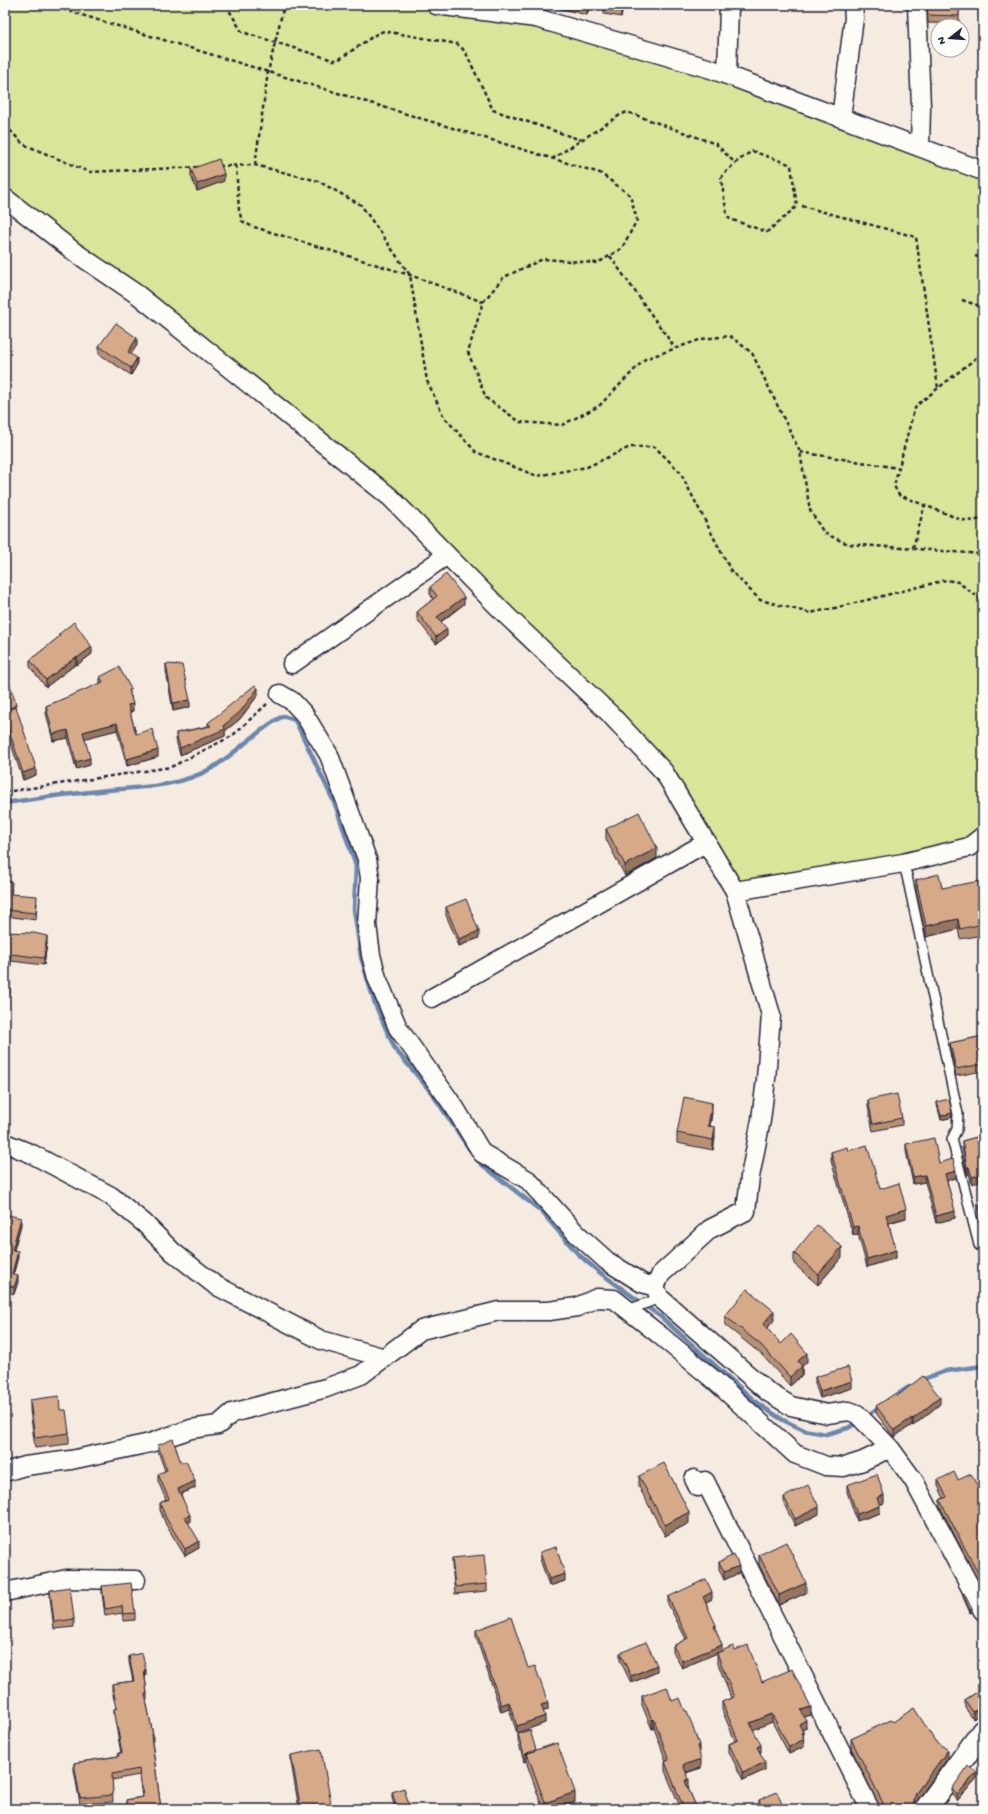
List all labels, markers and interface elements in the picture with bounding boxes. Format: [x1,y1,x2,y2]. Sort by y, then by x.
north arrow [930,18,970,58]
text: N [936,35,949,46]

